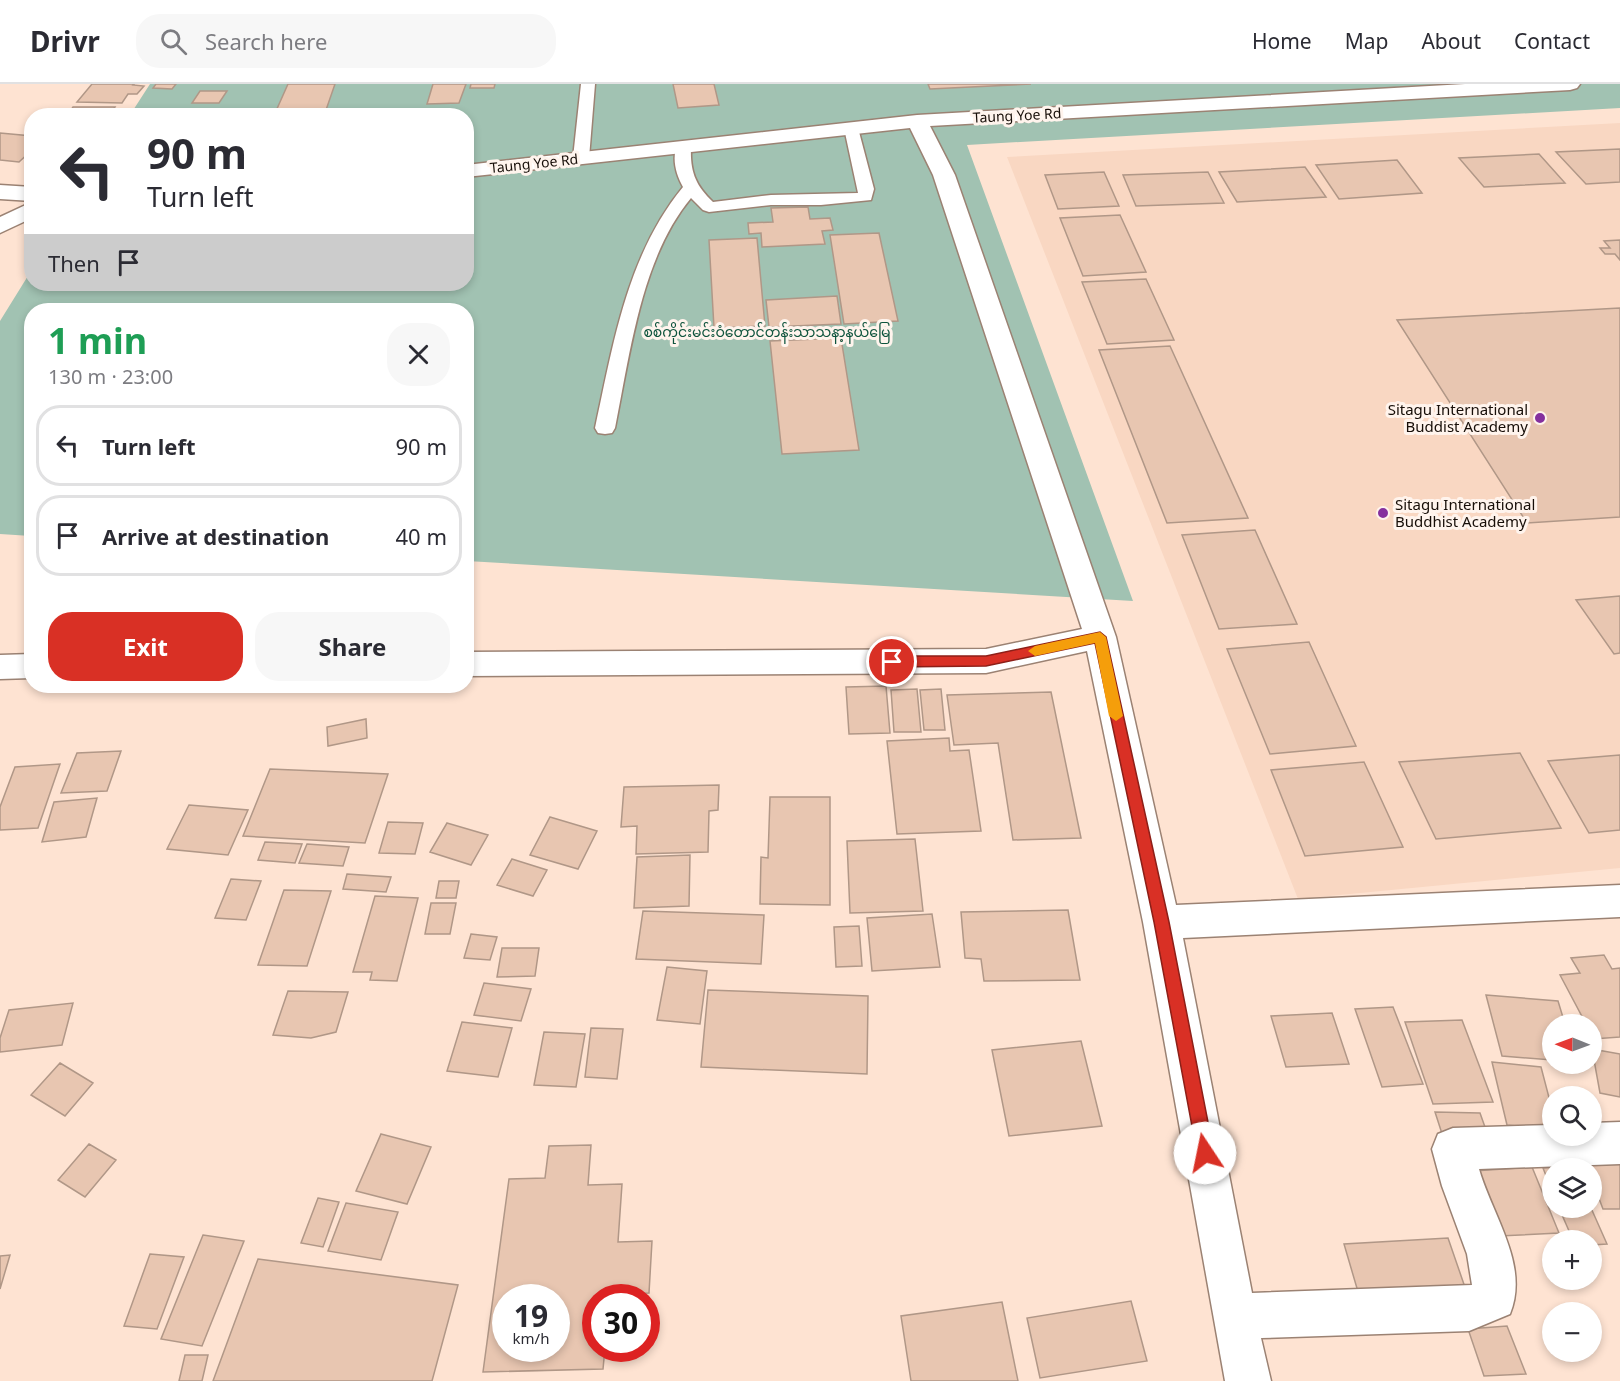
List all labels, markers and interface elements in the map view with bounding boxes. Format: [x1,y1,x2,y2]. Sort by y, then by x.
search box [136,14,556,68]
text: Drivr [30,22,100,60]
icon: search [157,25,190,58]
text: Search here [205,26,327,56]
text: Home [1252,27,1312,55]
text: Map [1345,27,1388,55]
text: About [1421,27,1481,55]
text: Contact [1514,27,1590,55]
street label: Taung Yoe Rd [972,103,1062,127]
text: 90 m [147,124,247,181]
icon: left [48,132,126,210]
street label: Taung Yoe Rd [489,149,579,177]
text: Turn left [147,178,253,215]
icon: arrive [112,246,145,279]
text: Then [48,248,100,278]
text: 1 min [48,316,147,365]
park label: စစ်ကိုင်းမင်းဝံတောင်တန်းသာသနာ့နယ်မြေ [643,322,891,344]
button: close [387,323,450,386]
text: 130 m · 23:00 [48,363,173,390]
place label: Sitagu International Buddist Academy [1388,399,1528,436]
marker: Sitagu International Buddist Academy [1533,411,1547,425]
icon: left [51,429,84,462]
text: Turn left [102,431,196,461]
text: 90 m [396,431,447,461]
place label: Sitagu International Buddhist Academy [1395,494,1535,531]
marker: Sitagu International Buddhist Academy [1376,506,1390,520]
icon: arrive [51,519,84,552]
text: Arrive at destination [102,521,329,551]
text: 40 m [396,521,447,551]
button: Exit [48,612,243,681]
button: Share [255,612,450,681]
pin [866,636,917,687]
icon: arrive [875,645,908,678]
north arrow [1542,1014,1602,1074]
map controls [1542,1014,1602,1362]
button: search [1542,1086,1602,1146]
position arrow [1173,1121,1237,1185]
button: layers [1542,1158,1602,1218]
button: + [1542,1230,1602,1290]
speed limit sign: 30 [582,1284,660,1362]
text: 19 [514,1295,548,1336]
button: − [1542,1302,1602,1362]
text: km/h [513,1328,549,1348]

